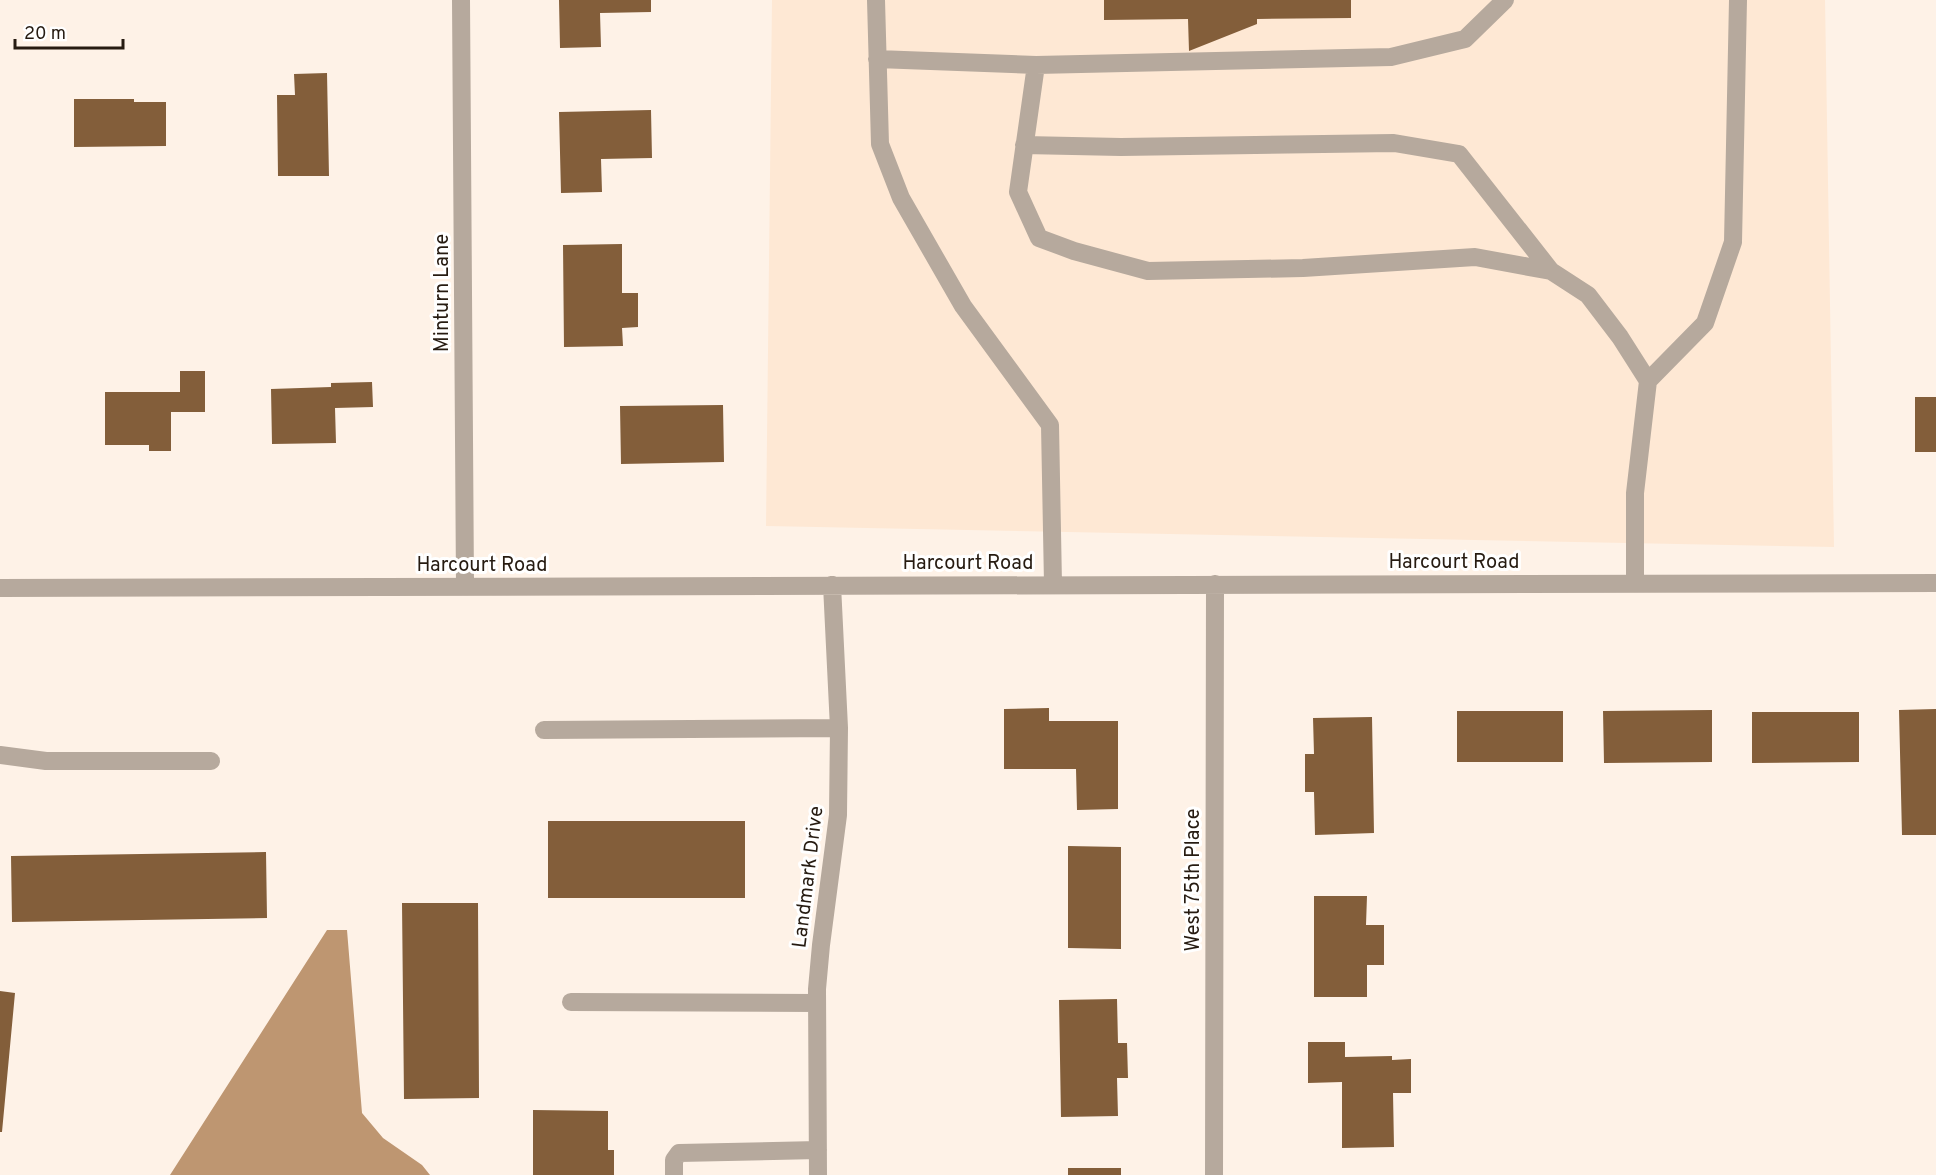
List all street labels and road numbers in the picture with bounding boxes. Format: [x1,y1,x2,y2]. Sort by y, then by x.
street label: Minturn Lane [430,234,456,352]
street label: Harcourt Road [1389,550,1519,576]
street label: Harcourt Road [903,551,1033,577]
street label: Harcourt Road [417,553,547,579]
street label: Landmark Drive [787,805,831,950]
street label: West 75th Place [1181,808,1207,952]

